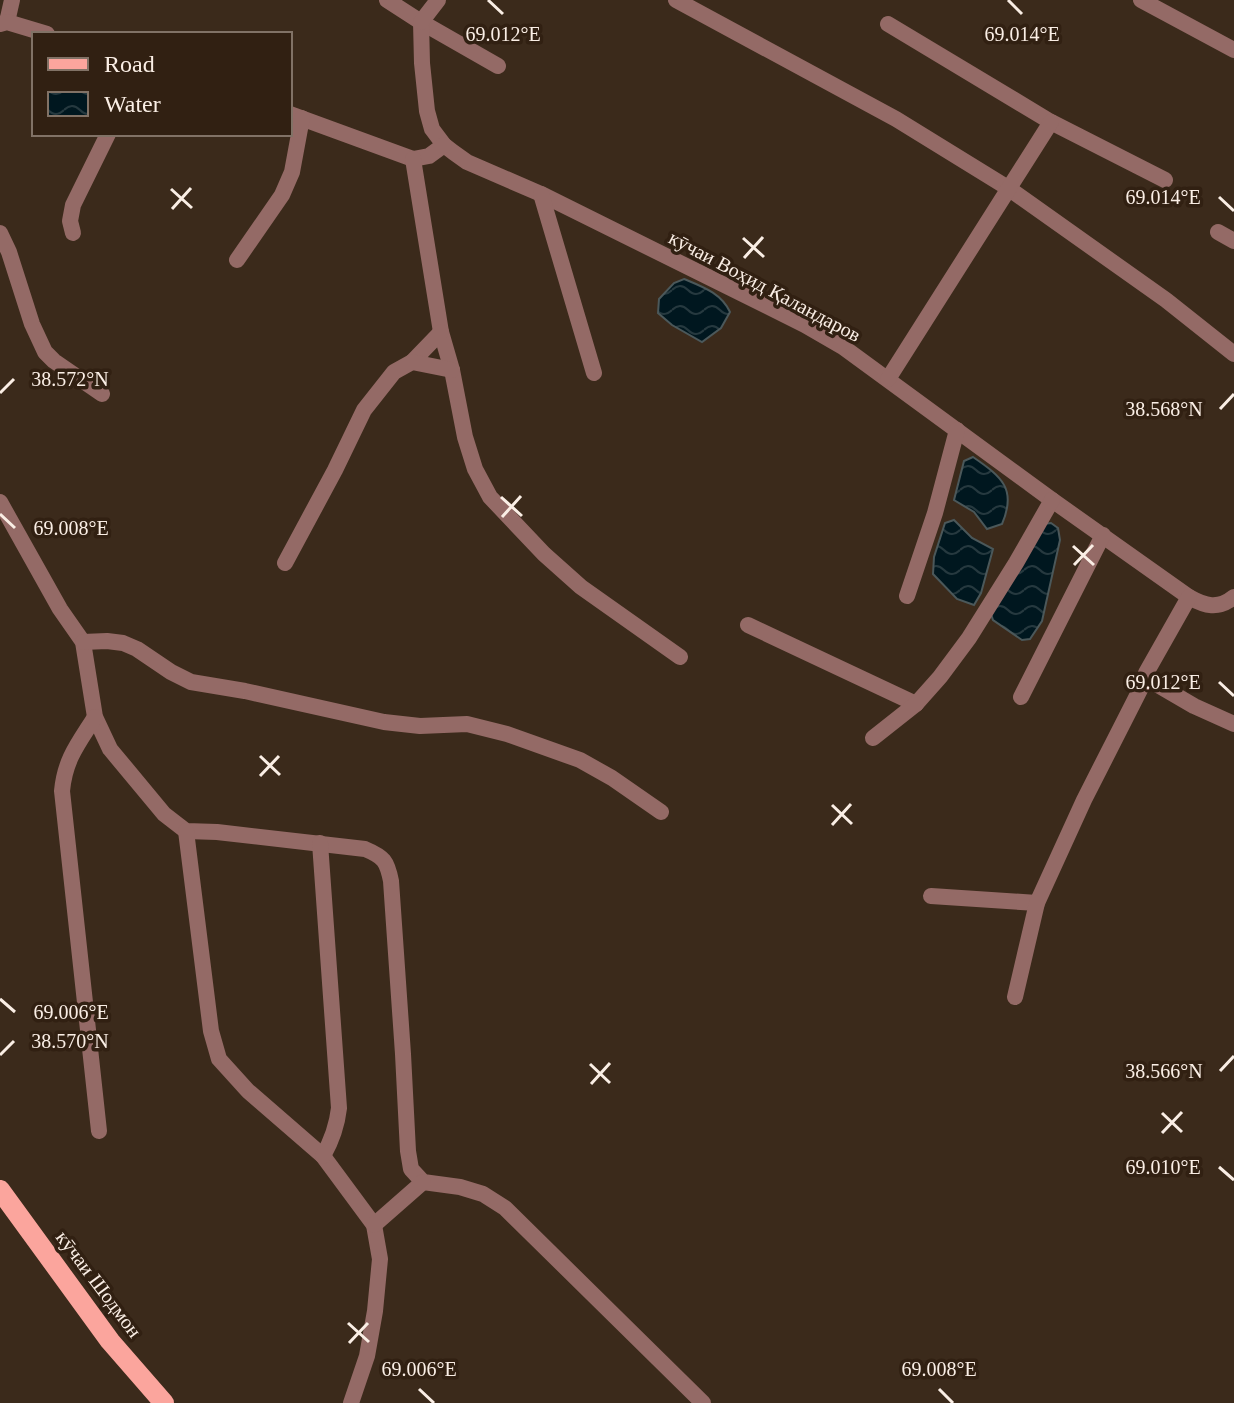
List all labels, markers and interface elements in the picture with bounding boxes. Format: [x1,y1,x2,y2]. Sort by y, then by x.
text: 69.012°E [465,23,541,45]
text: 69.014°E [984,23,1060,45]
legend [32,32,292,136]
text: Road [104,51,155,77]
text: Water [104,91,161,117]
text: 69.014°E [1125,186,1201,208]
street label: кӯчаи Воҳид Қаландаров [665,226,865,347]
text: 38.572°N [31,368,109,390]
text: 38.568°N [1125,398,1203,420]
text: 69.008°E [33,517,109,539]
text: 69.012°E [1125,671,1201,693]
text: 69.006°E [33,1001,109,1023]
text: 38.570°N [31,1030,109,1052]
text: 38.566°N [1125,1060,1203,1082]
text: 69.010°E [1125,1156,1201,1178]
street label: кӯчаи Шодмон [51,1226,146,1342]
text: 69.006°E [381,1358,457,1380]
text: 69.008°E [901,1358,977,1380]

